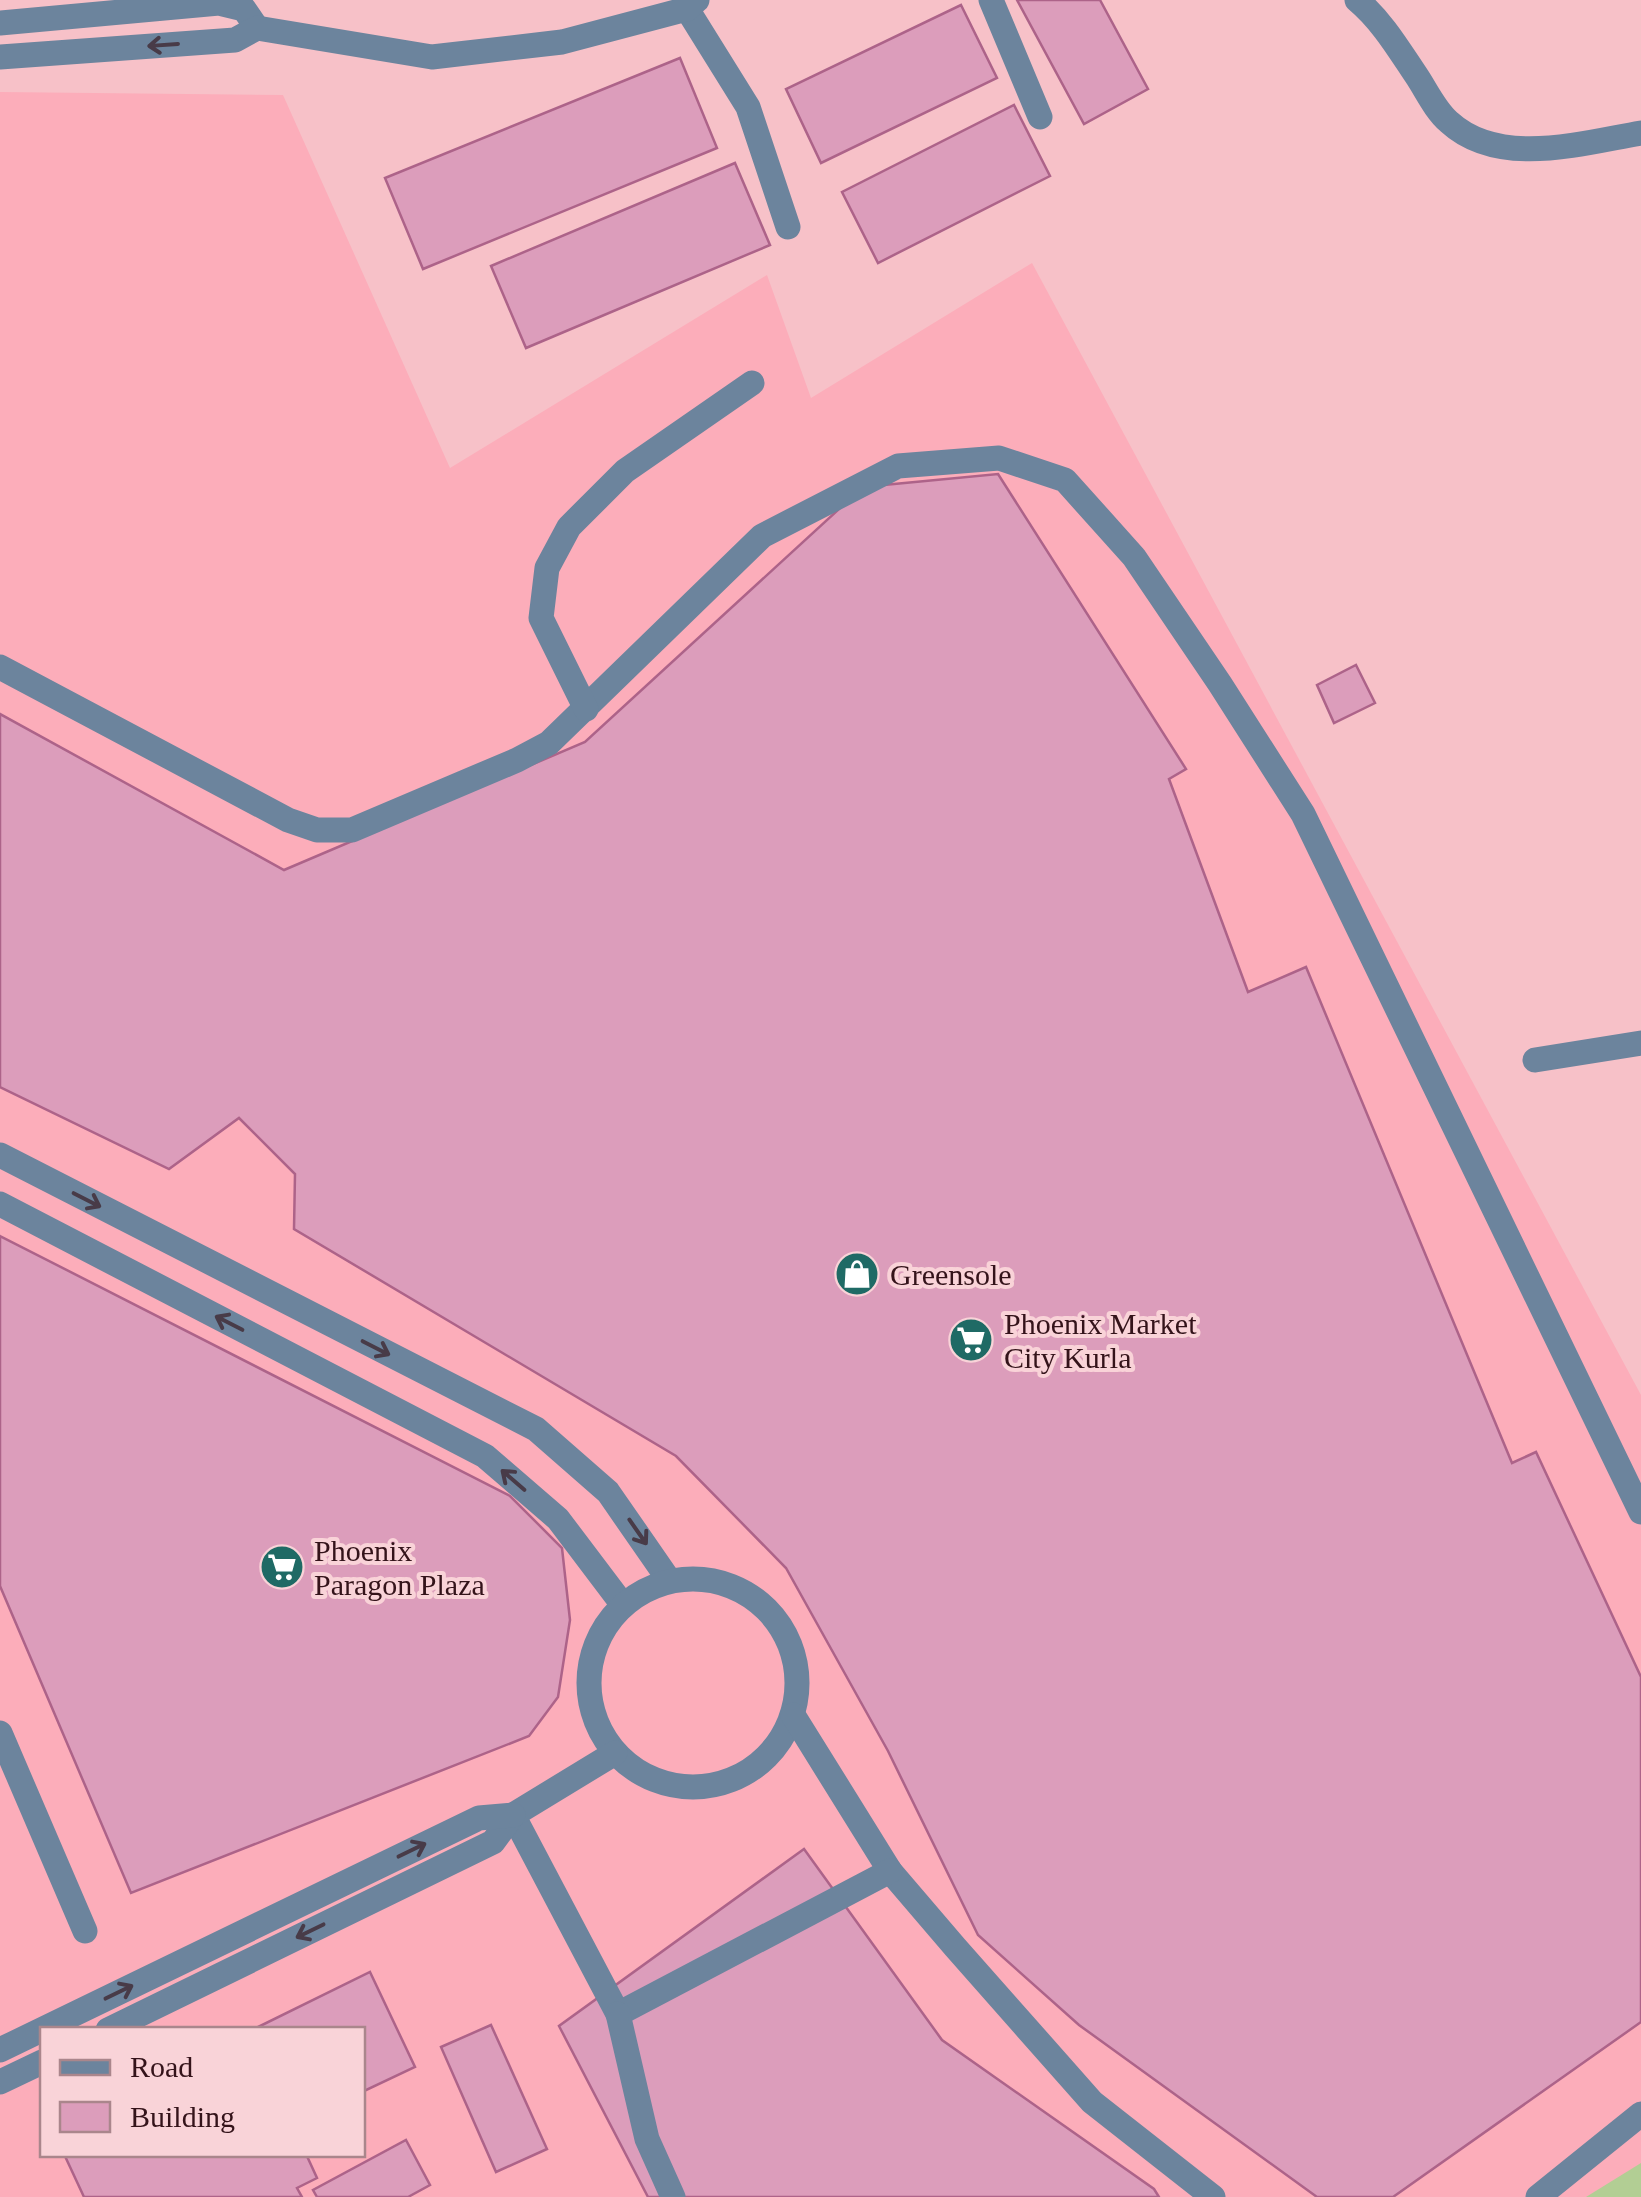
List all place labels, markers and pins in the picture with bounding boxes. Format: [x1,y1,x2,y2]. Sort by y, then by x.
shop icon: Greensole [834,1251,880,1297]
place label: Greensole [890,1258,1012,1291]
place label: Phoenix Market City Kurla [1004,1307,1197,1374]
supermarket icon: Phoenix Market City Kurla [948,1317,994,1363]
place label: Phoenix Paragon Plaza [314,1534,485,1601]
supermarket icon: Phoenix Paragon Plaza [259,1544,305,1590]

